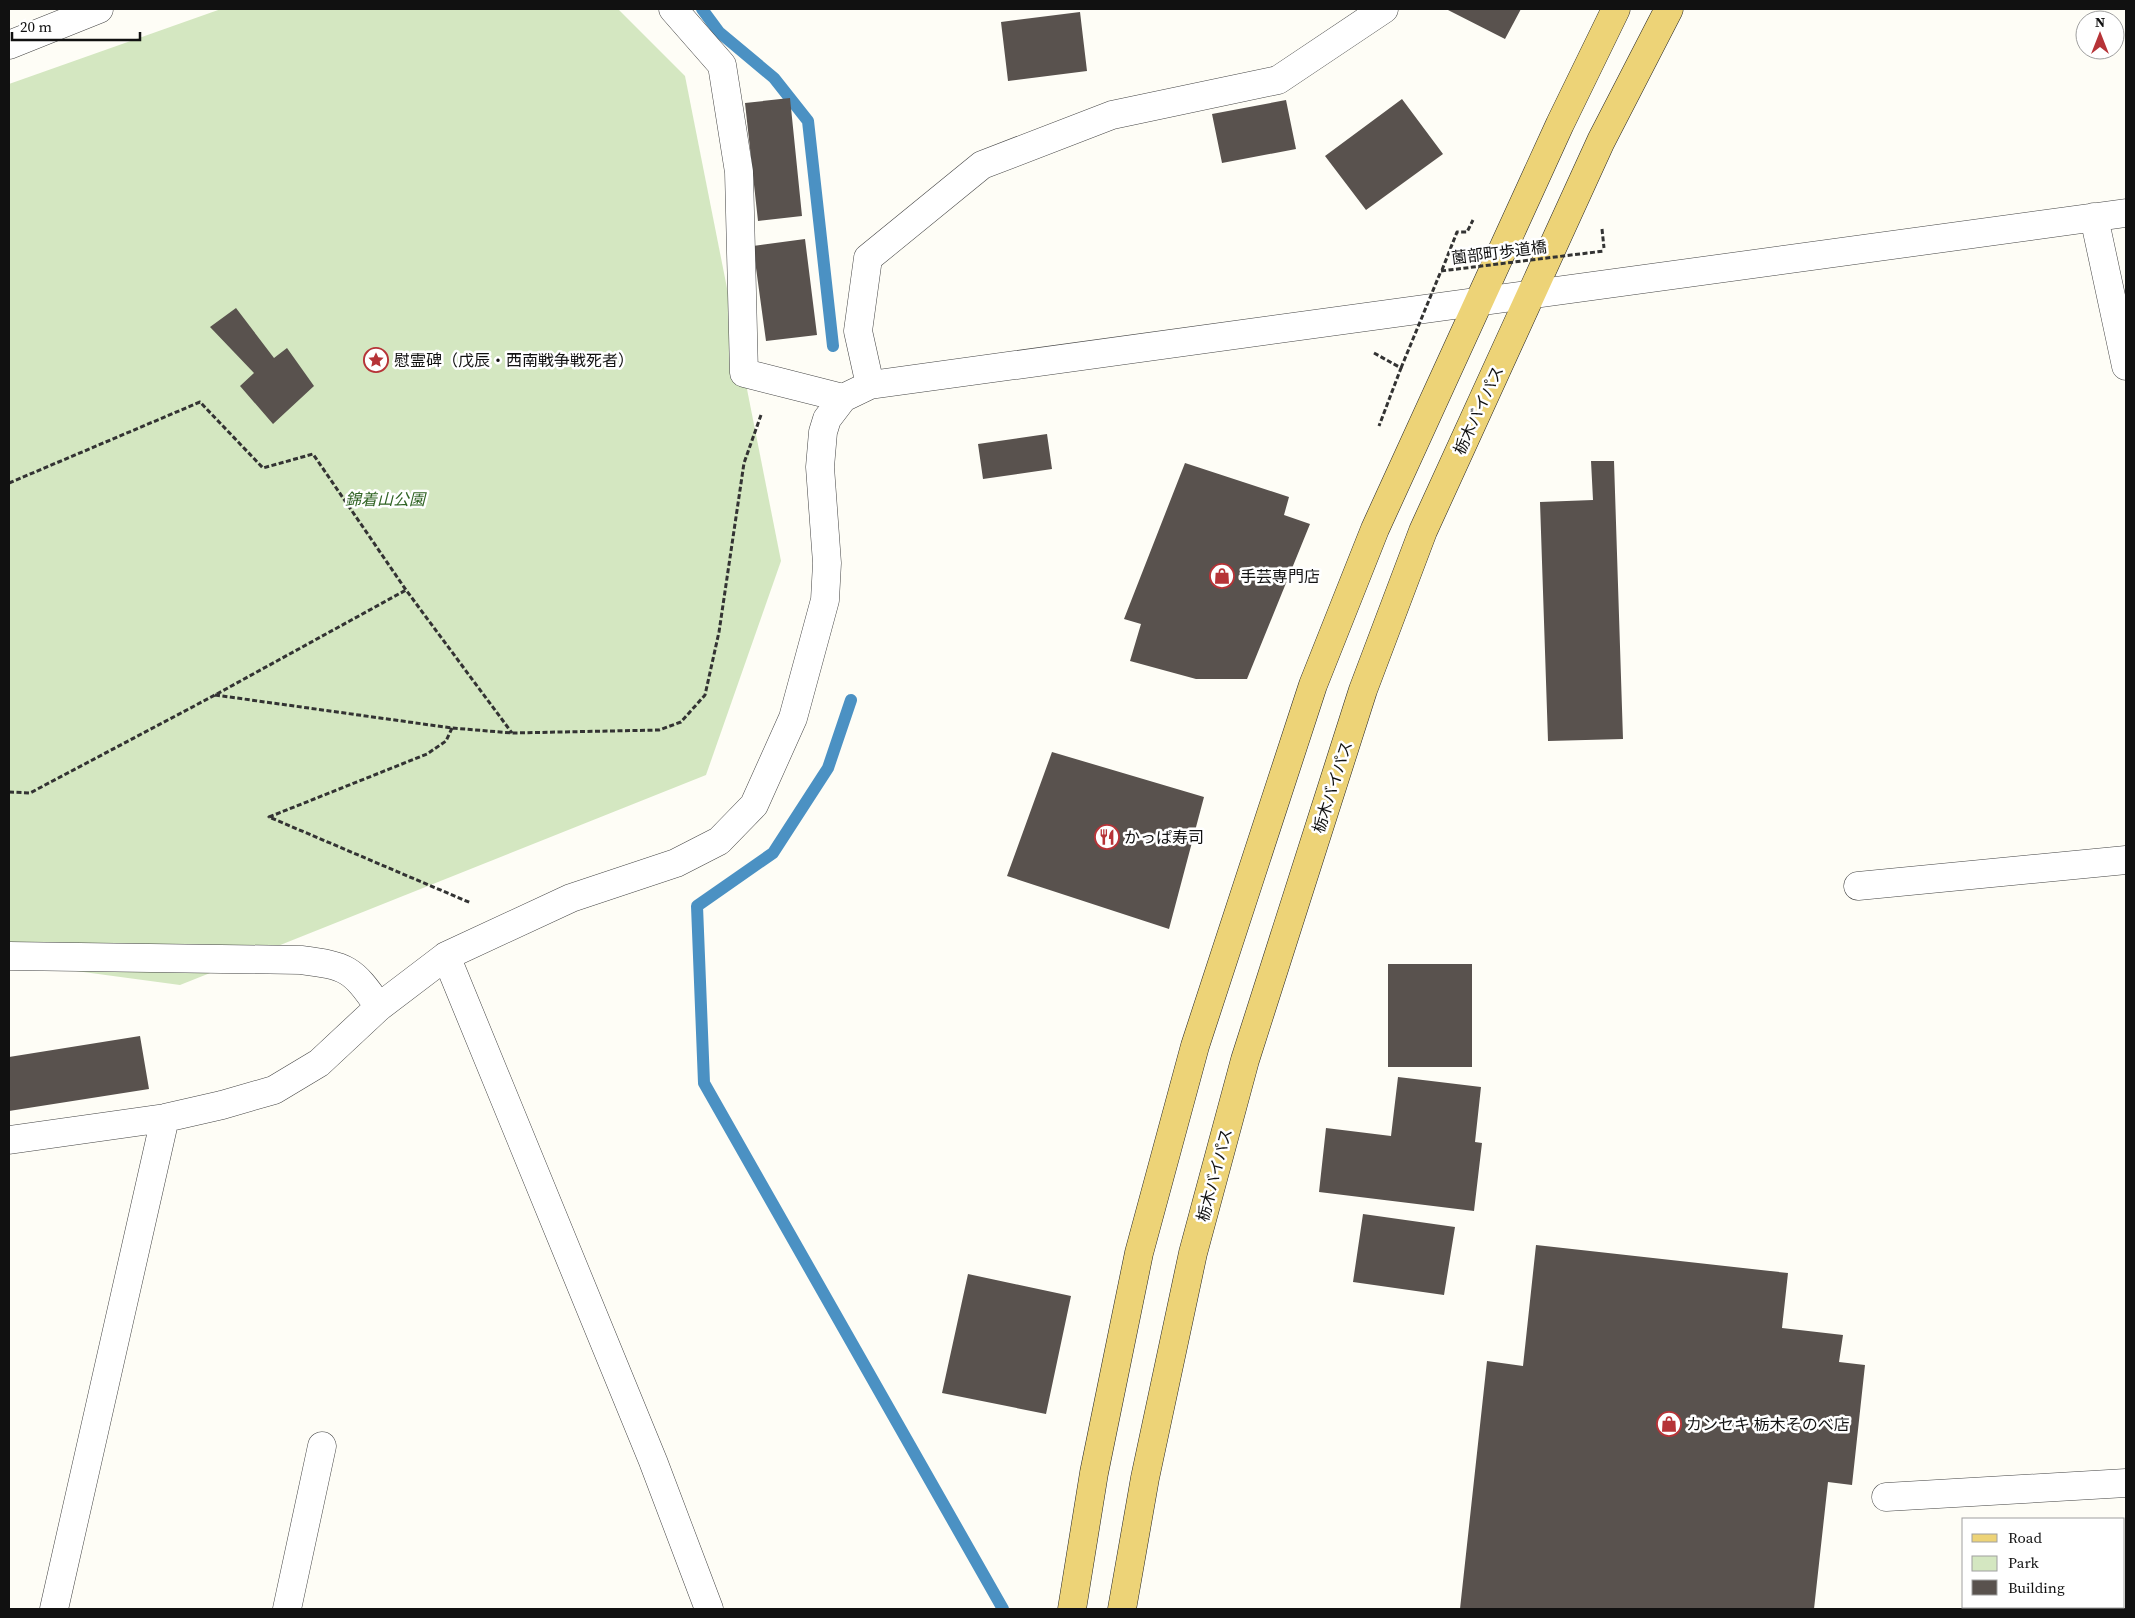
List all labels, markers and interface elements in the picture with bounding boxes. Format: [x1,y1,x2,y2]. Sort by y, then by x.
scale bar [12,10,140,42]
north arrow [2075,10,2125,60]
text: N [2095,12,2105,32]
text: 20 m [20,16,52,37]
street label: 薗部町歩道橋 [1450,235,1548,269]
place icon: 慰霊碑（戊辰・西南戦争戦死者） [363,347,389,373]
place label: 慰霊碑（戊辰・西南戦争戦死者） [394,349,634,371]
street label: 栃木バイパス [1448,362,1508,458]
park label: 錦着山公園 [345,488,427,510]
shop icon: 手芸専門店 [1209,563,1235,589]
place label: 手芸専門店 [1240,565,1320,587]
street label: 栃木バイパス [1307,738,1357,836]
restaurant icon: かっぱ寿司 [1094,824,1120,850]
place label: かっぱ寿司 [1124,826,1204,848]
street label: 栃木バイパス [1191,1126,1237,1224]
shop icon: カンセキ 栃木そのべ店 [1656,1411,1682,1437]
place label: カンセキ 栃木そのべ店 [1686,1413,1850,1435]
legend [1962,1518,2125,1608]
text: Road [2008,1527,2042,1548]
text: Park [2008,1552,2040,1573]
text: Building [2008,1577,2065,1598]

